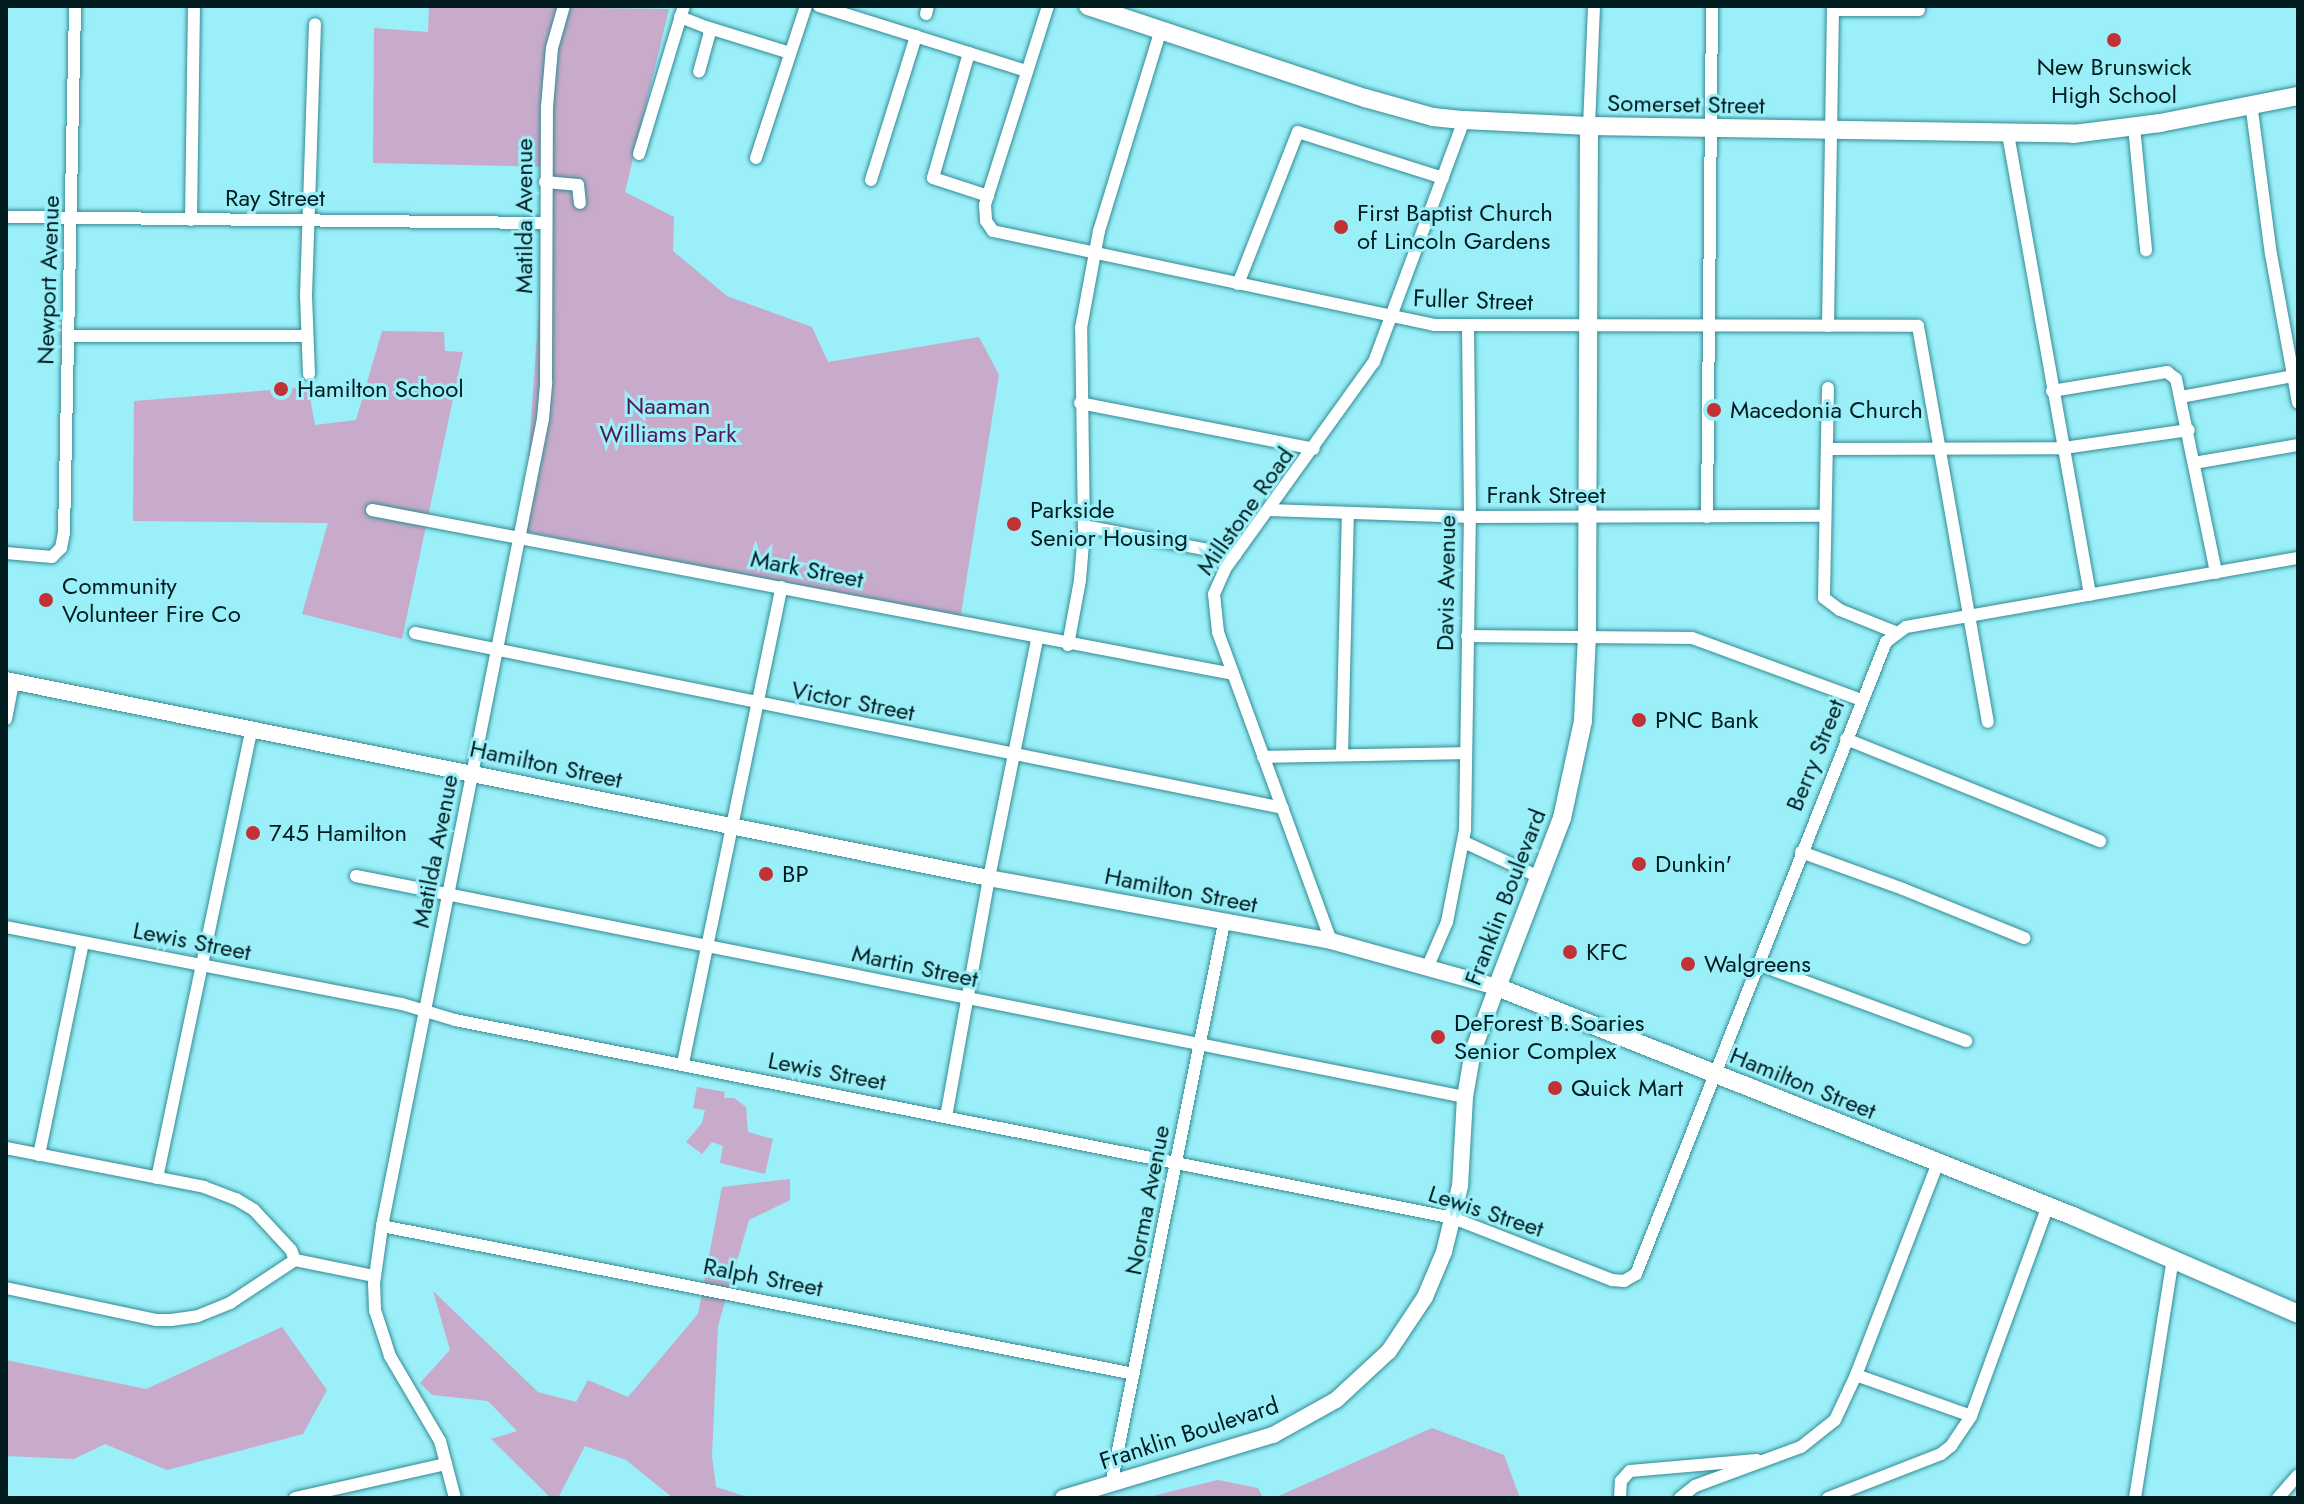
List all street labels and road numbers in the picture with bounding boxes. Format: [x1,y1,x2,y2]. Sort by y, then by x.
street label: Somerset Street [1607,88,1765,120]
street label: Matilda Avenue [510,138,538,294]
street label: Ray Street [225,184,325,212]
street label: Newport Avenue [31,195,65,365]
street label: Fuller Street [1412,284,1534,316]
street label: Millstone Road [1190,442,1300,580]
street label: Frank Street [1487,481,1605,509]
street label: Davis Avenue [1430,515,1462,651]
street label: Mark Street [748,544,866,594]
street label: Victor Street [789,675,917,727]
street label: Berry Street [1780,695,1850,815]
street label: Hamilton Street [467,734,625,794]
street label: Matilda Avenue [406,772,464,930]
street label: Franklin Boulevard [1458,805,1552,989]
street label: Hamilton Street [1102,861,1260,919]
street label: Lewis Street [131,915,253,967]
street label: Martin Street [849,939,981,993]
street label: Hamilton Street [1726,1041,1880,1125]
street label: Lewis Street [766,1045,888,1097]
street label: Norma Avenue [1118,1123,1176,1277]
street label: Lewis Street [1425,1179,1547,1243]
street label: Ralph Street [701,1251,825,1303]
street label: Franklin Boulevard [1096,1390,1282,1476]

